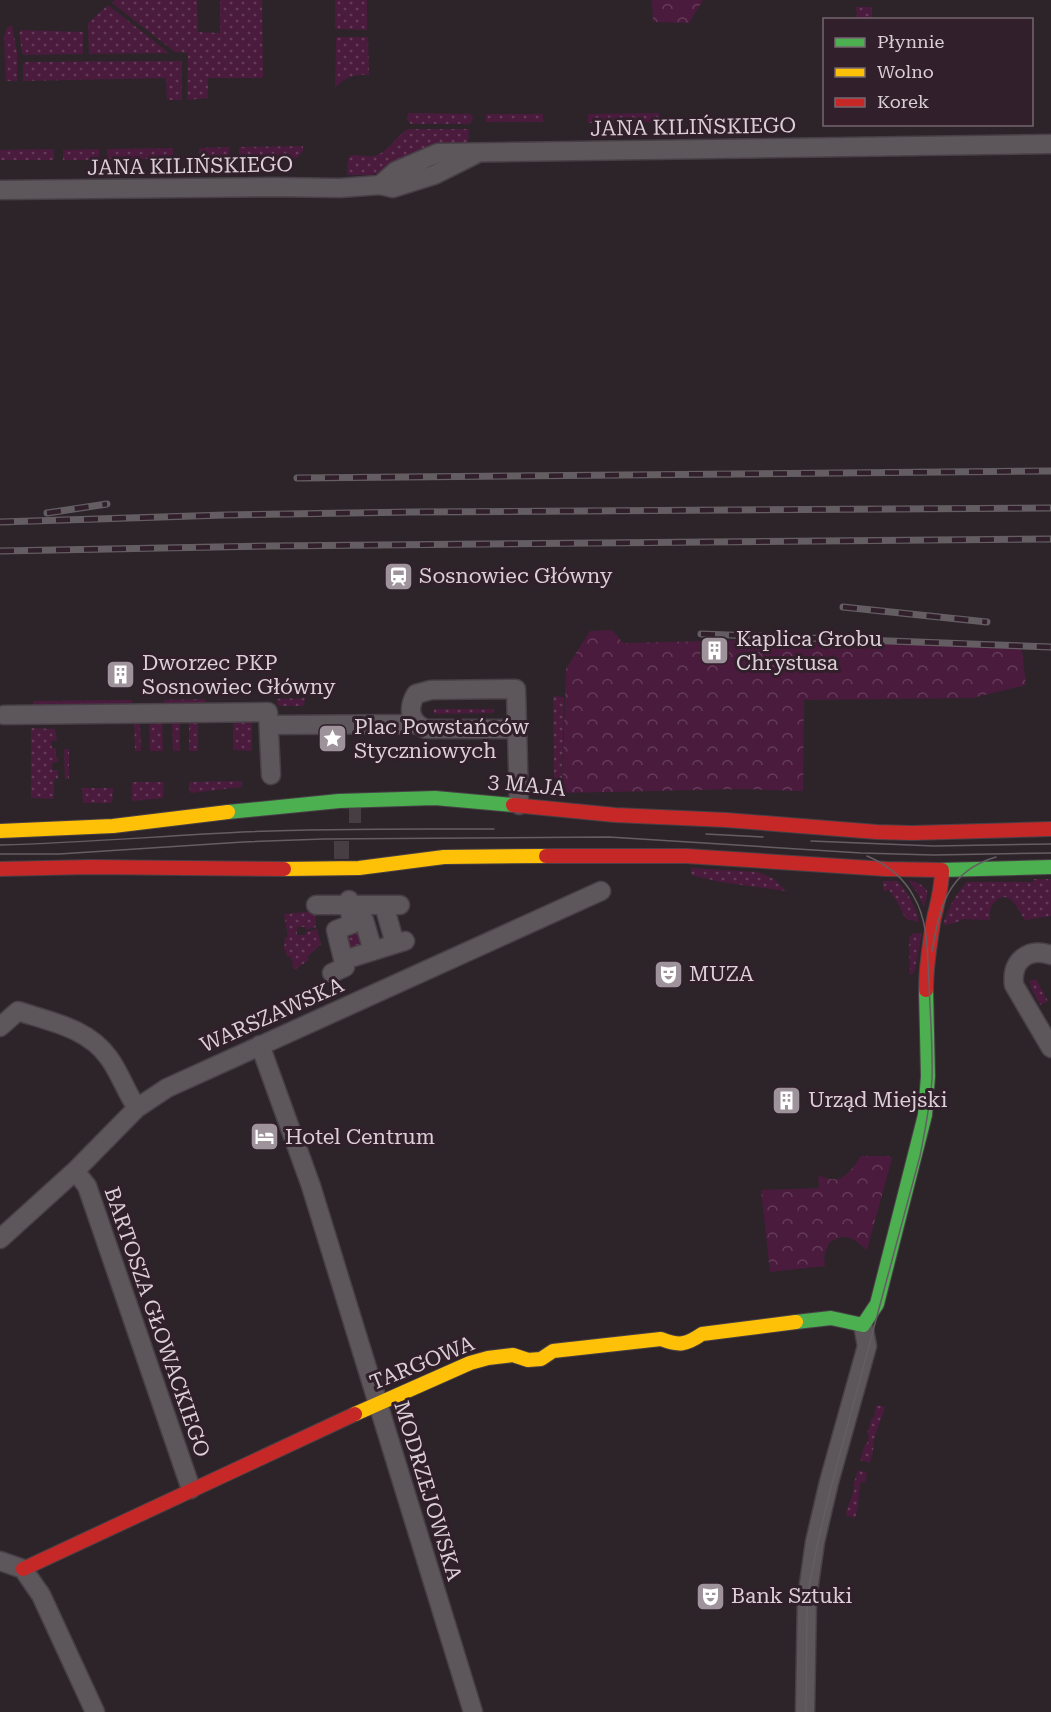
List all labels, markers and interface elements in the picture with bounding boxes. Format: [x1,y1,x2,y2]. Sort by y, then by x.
legend [823,18,1033,126]
text: Płynnie [877,31,944,52]
text: Wolno [877,61,934,82]
text: Korek [877,91,929,112]
street label: JANA KILIŃSKIEGO [590,112,796,141]
street label: JANA KILIŃSKIEGO [87,151,293,180]
station icon: Sosnowiec Główny [382,560,414,592]
place label: Sosnowiec Główny [419,564,613,588]
place label: Kaplica Grobu Chrystusa [736,627,882,675]
building icon: Kaplica Grobu Chrystusa [699,635,731,667]
place label: Dworzec PKP Sosnowiec Główny [142,651,336,699]
building icon: Dworzec PKP Sosnowiec Główny [105,659,137,691]
place label: Plac Powstańców Styczniowych [354,715,530,763]
place icon: Plac Powstańców Styczniowych [317,723,349,755]
street label: 3 MAJA [487,769,567,801]
theatre icon: MUZA [652,958,684,990]
place label: MUZA [689,962,754,986]
street label: WARSZAWSKA [197,973,348,1057]
building icon: Urząd Miejski [771,1084,803,1116]
place label: Urząd Miejski [808,1088,948,1112]
hotel icon: Hotel Centrum [248,1121,280,1153]
place label: Hotel Centrum [285,1125,435,1149]
street label: BARTOSZA GŁOWACKIEGO [99,1184,215,1460]
street label: TARGOWA [366,1331,478,1395]
street label: MODRZEJOWSKA [389,1398,467,1584]
theatre icon: Bank Sztuki [694,1580,726,1612]
place label: Bank Sztuki [731,1584,853,1608]

